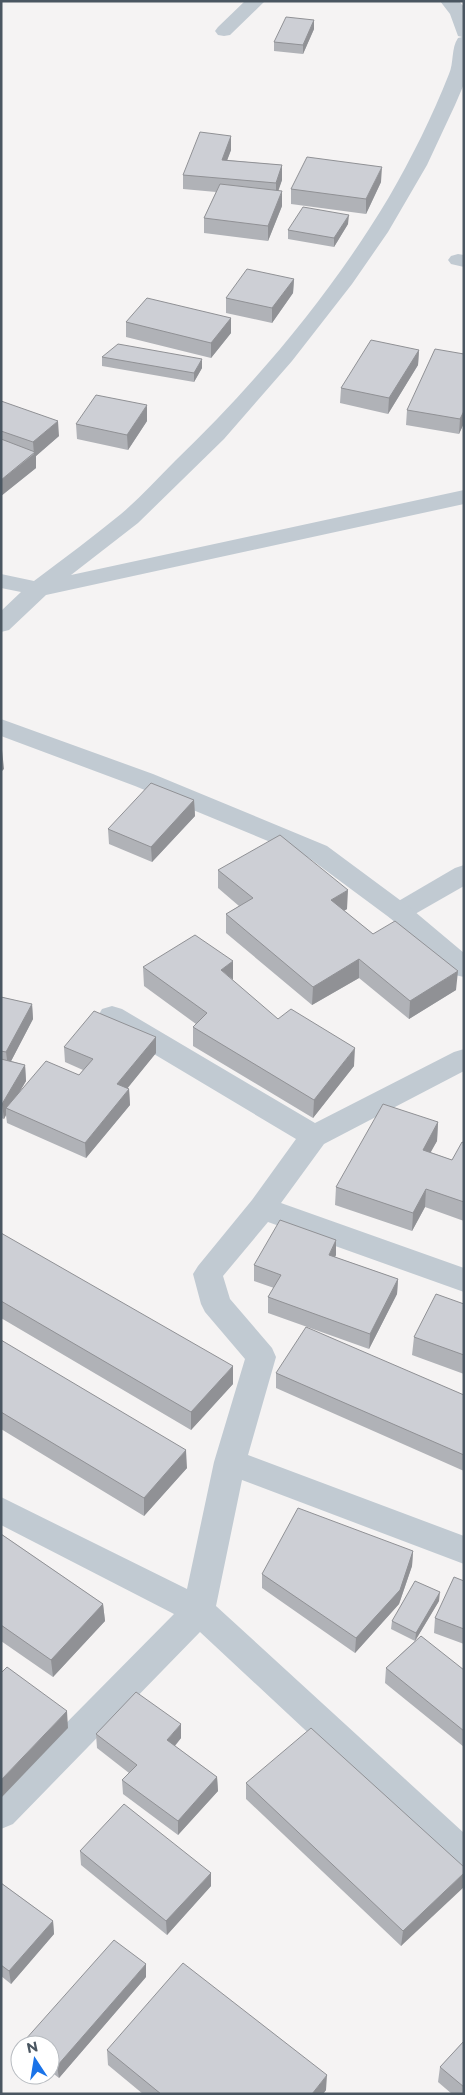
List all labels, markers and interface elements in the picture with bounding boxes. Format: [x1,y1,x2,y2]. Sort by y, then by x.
north arrow [10,2035,60,2085]
text: N [25,2037,40,2057]

